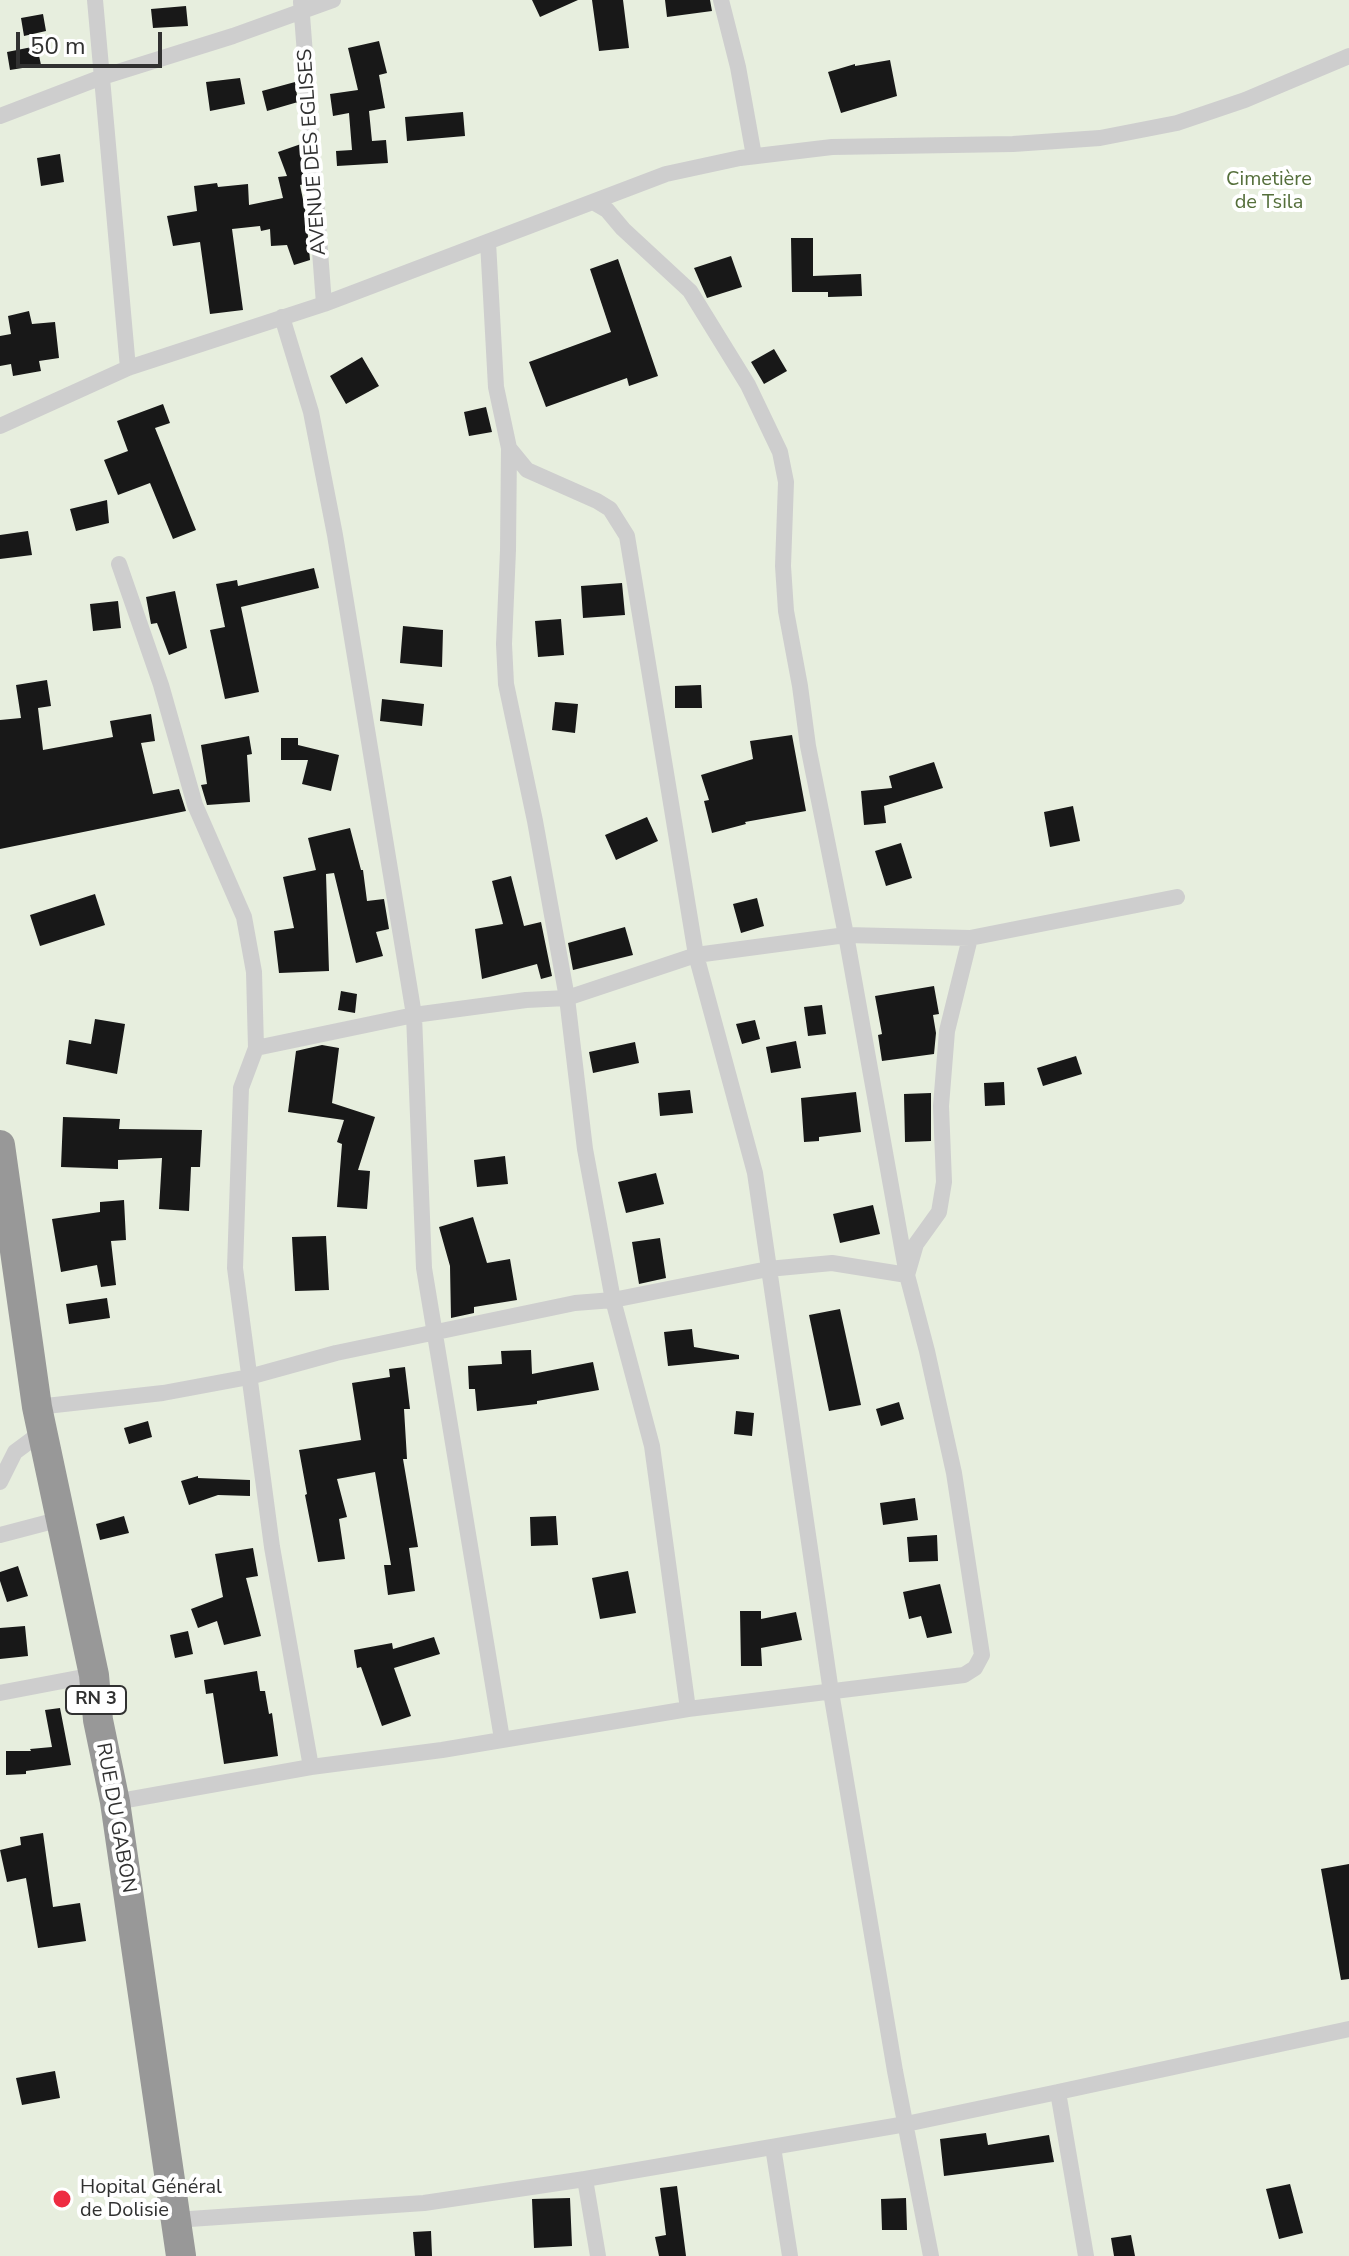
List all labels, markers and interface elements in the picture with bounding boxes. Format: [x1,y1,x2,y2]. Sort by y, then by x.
scale bar [20,16,166,66]
text: 50 m [30,30,86,62]
street label: AVENUE DES EGLISES [294,48,332,256]
park label: Cimetière de Tsila [1226,168,1312,215]
road number: RN 3 [66,1686,126,1714]
street label: RUE DU GABON [90,1741,140,1895]
place label: Hopital Général de Dolisie [80,2176,222,2223]
marker: Hopital Général de Dolisie [51,2188,73,2210]

